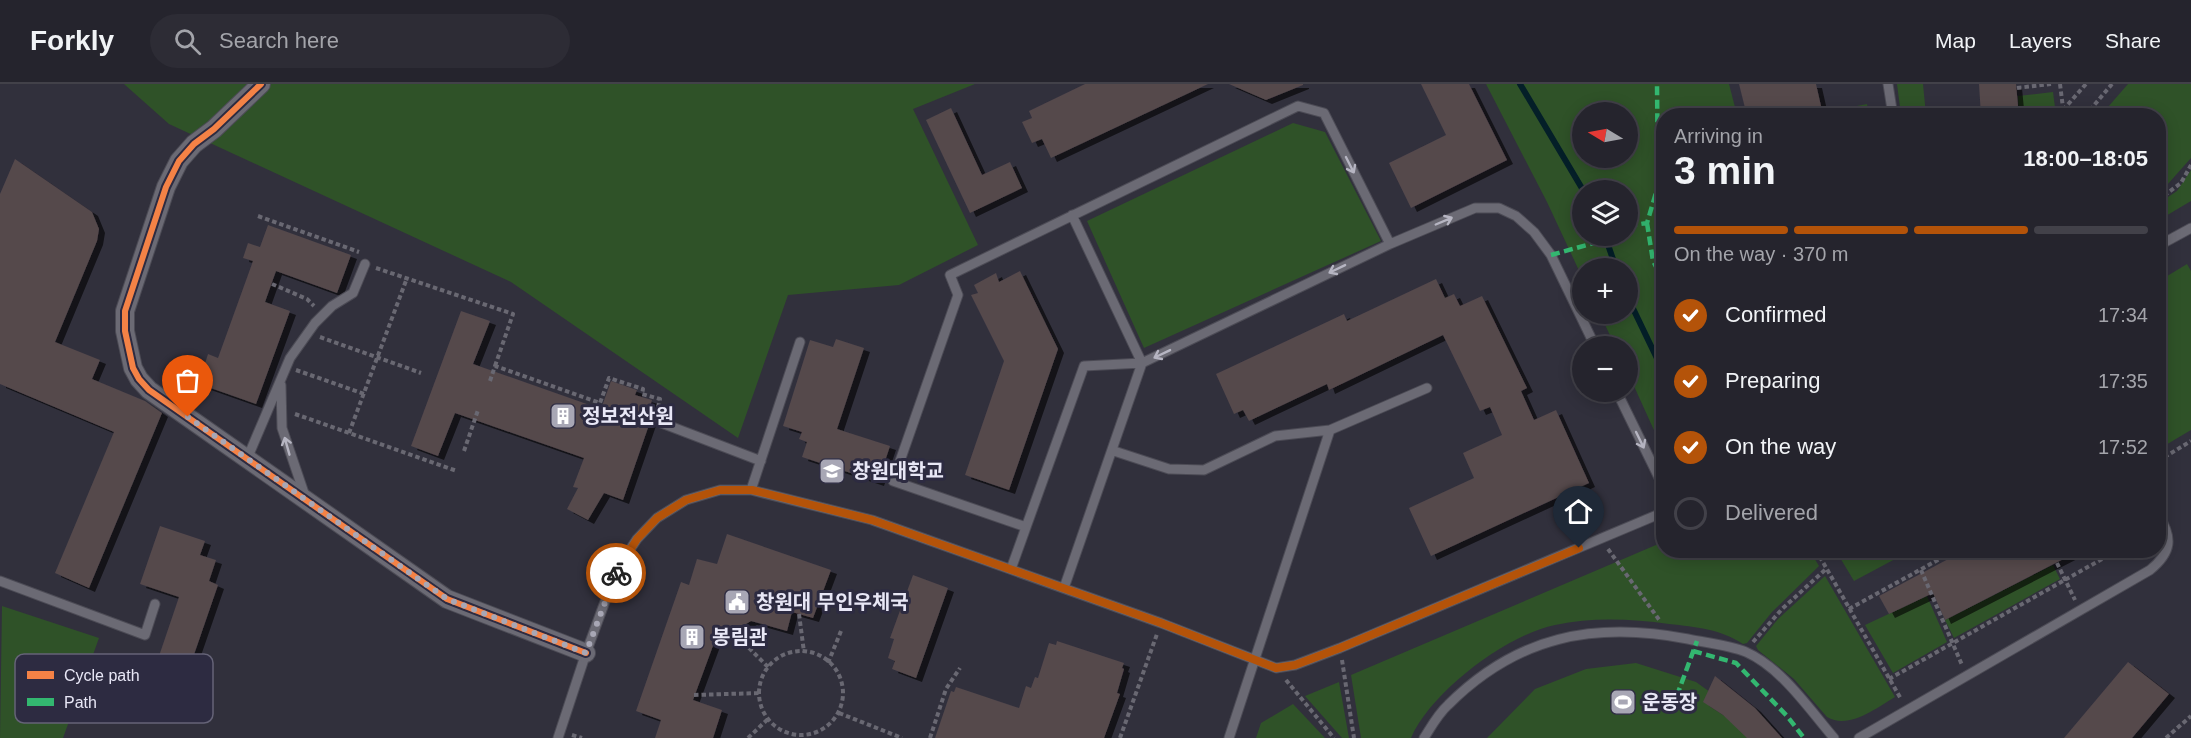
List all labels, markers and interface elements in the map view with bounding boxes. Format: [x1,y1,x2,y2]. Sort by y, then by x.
search box [150,14,570,68]
text: Forkly [30,25,114,56]
icon: search [171,25,204,58]
text: Search here [219,28,339,53]
text: Map [1935,29,1976,52]
text: Layers [2009,29,2072,52]
text: Share [2105,29,2161,52]
north arrow [1572,102,1638,168]
map controls [1572,102,1638,402]
text: Arriving in [1674,125,1763,147]
text: 18:00–18:05 [2023,146,2148,171]
text: 3 min [1674,149,1776,192]
one-way arrow [1345,156,1357,174]
button: layers [1572,180,1638,246]
one-way arrow [1434,214,1452,226]
text: On the way · 370 m [1674,243,1849,265]
button: + [1572,258,1638,324]
one-way arrow [1329,264,1347,276]
icon: check [1674,299,1707,332]
text: Confirmed [1725,302,1826,327]
text: 17:34 [2098,304,2148,326]
button: − [1572,336,1638,402]
one-way arrow [1153,349,1171,360]
pin [162,355,213,417]
icon: bag [171,364,204,397]
icon: check [1674,365,1707,398]
text: Preparing [1725,368,1820,393]
text: 17:35 [2098,370,2148,392]
building icon: 정보전산원 [548,401,578,431]
place label: 정보전산원 [582,405,674,427]
one-way arrow [1635,430,1647,448]
icon: check [1674,431,1707,464]
text: On the way [1725,434,1836,459]
text: 17:52 [2098,436,2148,458]
one-way arrow [281,437,292,456]
school or university icon: 창원대학교 [817,456,847,486]
place label: 창원대학교 [852,460,944,482]
pin [1553,486,1604,548]
icon: home [1562,495,1595,528]
text: Delivered [1725,500,1818,525]
courier [586,543,646,603]
icon: bike [600,557,633,590]
public building icon: 창원대 무인우체국 [722,587,752,617]
place label: 창원대 무인우체국 [756,591,909,613]
building icon: 봉림관 [677,622,707,652]
place label: 봉림관 [712,626,768,648]
legend [15,654,213,723]
text: Cycle path [64,667,140,684]
sports icon: 운동장 [1608,687,1638,717]
place label: 운동장 [1642,691,1697,713]
text: Path [64,694,97,711]

